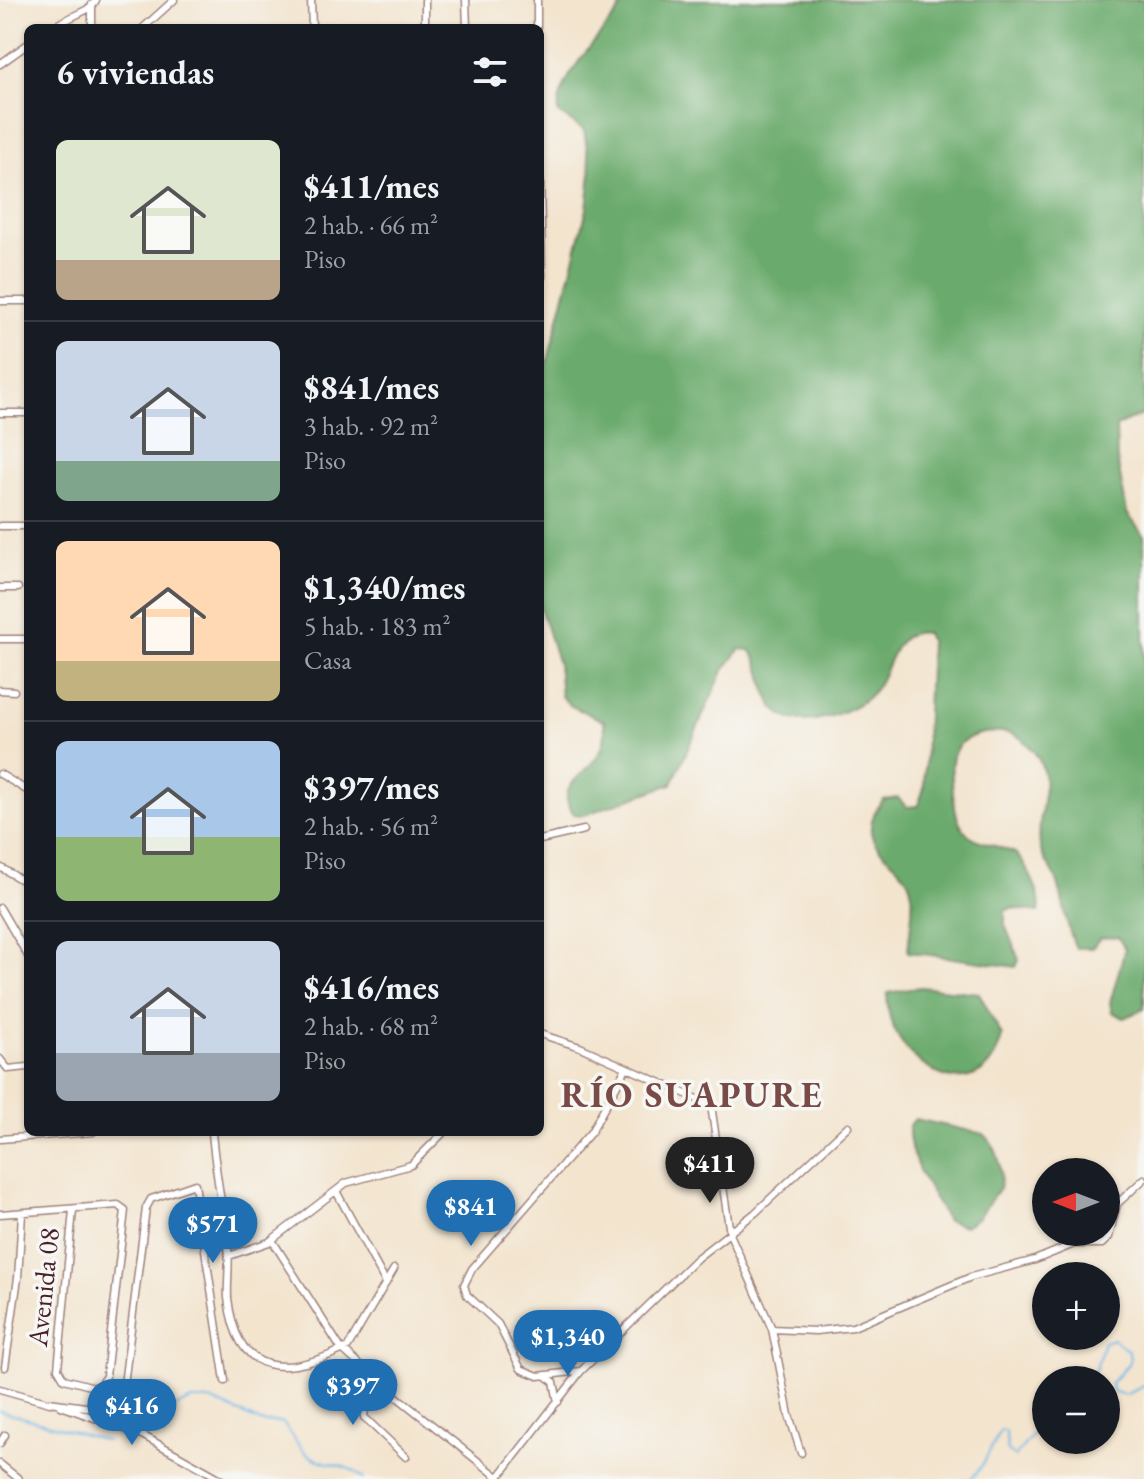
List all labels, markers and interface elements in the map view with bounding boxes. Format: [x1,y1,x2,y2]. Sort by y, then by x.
text: 6 viviendas [56,50,214,94]
icon: filters [468,50,512,94]
text: $411/mes [304,164,439,208]
icon: home [120,172,216,268]
text: 2 hab. · 66 m² [304,208,438,242]
text: Piso [304,242,346,276]
text: $841/mes [304,365,439,409]
icon: home [120,373,216,469]
text: 3 hab. · 92 m² [304,409,438,443]
text: Piso [304,443,346,477]
text: $1,340/mes [304,565,466,609]
icon: home [120,573,216,669]
text: 5 hab. · 183 m² [304,609,450,643]
text: Casa [304,643,352,677]
text: $397/mes [304,765,439,809]
icon: home [120,773,216,869]
text: 2 hab. · 56 m² [304,809,438,843]
text: Piso [304,843,346,877]
text: $416/mes [304,965,439,1009]
icon: home [120,973,216,1069]
text: 2 hab. · 68 m² [304,1009,438,1043]
text: Piso [304,1043,346,1077]
district label: RÍO SUAPURE [561,1071,823,1118]
pin: $411 [663,1137,757,1205]
text: $411 [683,1146,737,1180]
north arrow [1032,1158,1120,1246]
map controls [1032,1158,1120,1454]
pin: $841 [424,1180,518,1248]
text: $841 [444,1189,498,1223]
pin: $571 [166,1197,260,1265]
text: $571 [186,1206,240,1240]
street label: Avenida 08 [19,1226,67,1349]
button: + [1032,1262,1120,1350]
pin: $1,340 [503,1310,633,1378]
text: $1,340 [531,1319,605,1353]
pin: $397 [306,1359,400,1427]
button: − [1032,1366,1120,1454]
text: $397 [326,1368,380,1402]
pin: $416 [85,1379,179,1447]
text: $416 [105,1388,159,1422]

